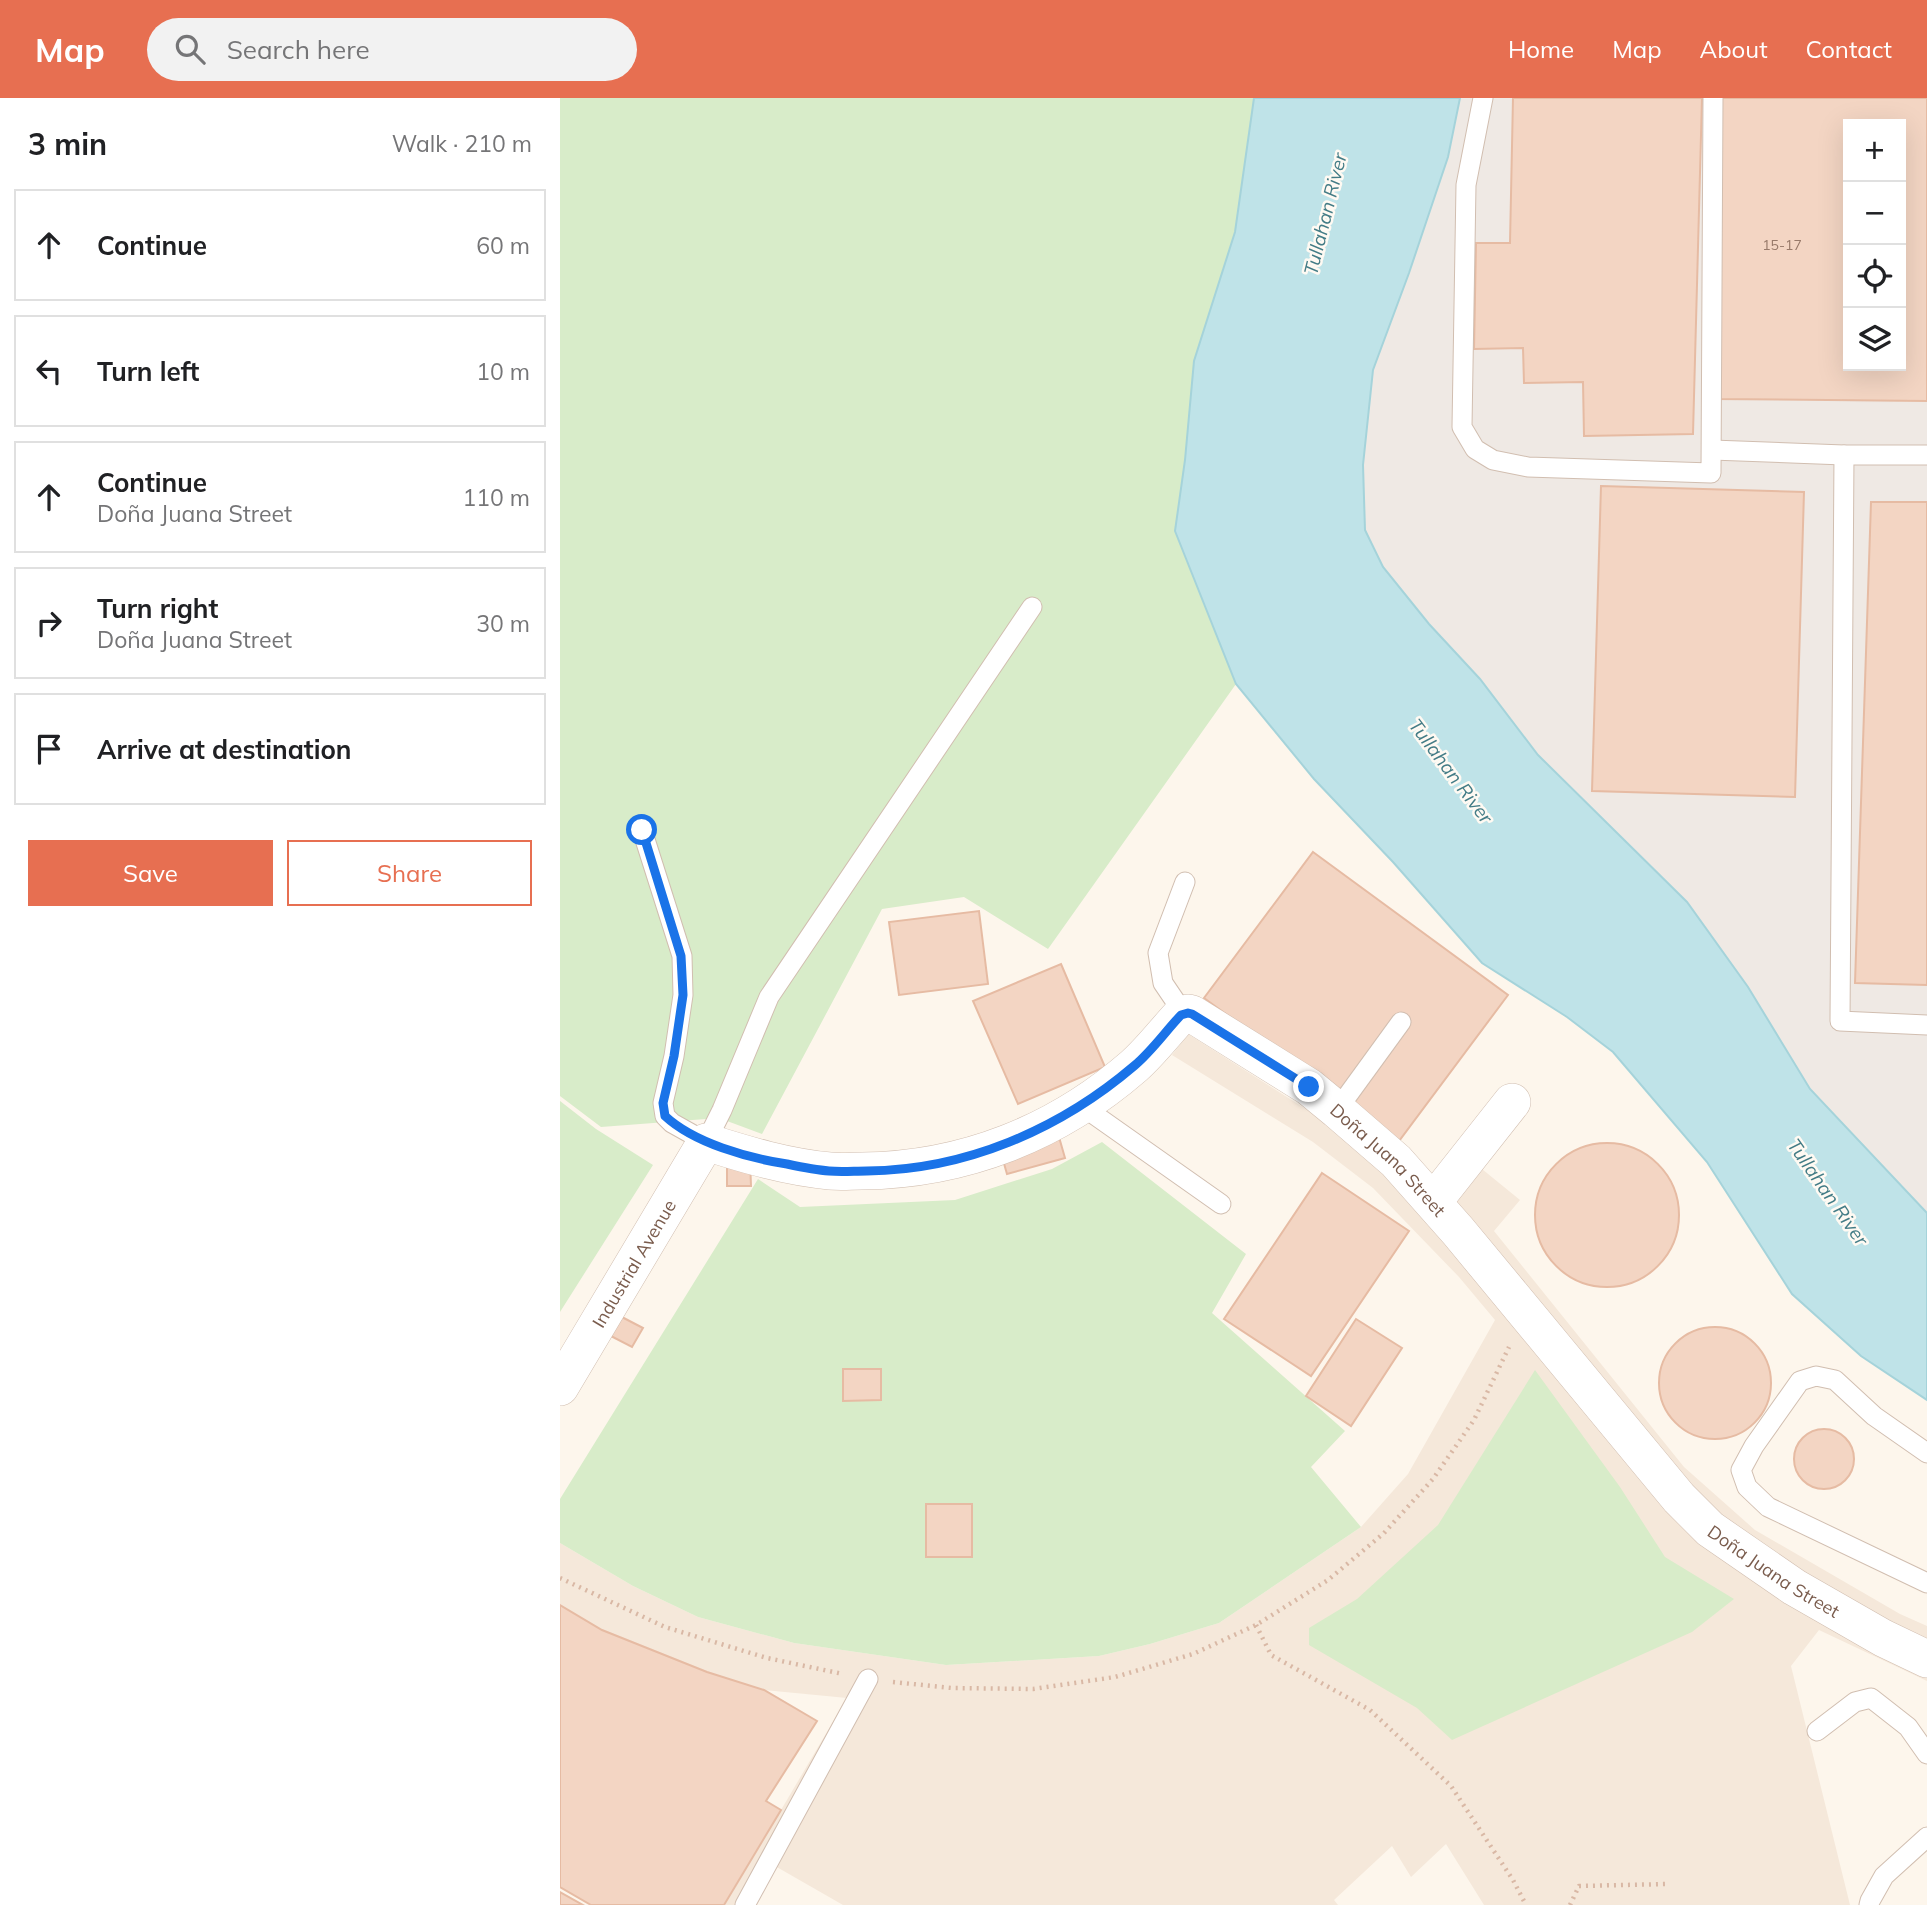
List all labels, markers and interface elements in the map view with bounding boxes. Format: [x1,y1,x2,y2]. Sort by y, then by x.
search box [147,18,637,81]
text: Map [35,29,105,70]
icon: search [171,30,209,68]
text: Search here [227,33,370,66]
text: Home [1508,34,1574,64]
text: Map [1612,34,1662,64]
text: About [1700,34,1768,64]
text: Contact [1806,34,1892,64]
map controls [1843,119,1906,371]
button: + [1843,119,1906,182]
text: 3 min [28,125,107,163]
text: Walk · 210 m [392,129,532,158]
water label: Tullahan River [1298,149,1352,278]
button: − [1843,182,1906,245]
icon: ahead [30,226,68,264]
text: Continue [97,229,207,262]
text: 60 m [476,231,530,260]
house number: 15-17 [1762,236,1802,254]
button: locate [1843,245,1906,308]
button: layers [1843,308,1906,371]
icon: left [30,352,68,390]
text: Turn left [97,355,199,388]
text: 10 m [476,357,530,386]
text: Continue [97,466,207,499]
icon: ahead [30,478,68,516]
text: 110 m [462,483,530,512]
text: Doña Juana Street [97,499,292,528]
text: Turn right [97,592,218,625]
icon: right [30,604,68,642]
text: 30 m [476,609,530,638]
text: Doña Juana Street [97,625,292,654]
water label: Tullahan River [1404,714,1499,829]
icon: arrive [30,730,68,768]
text: Arrive at destination [97,733,352,766]
route start [626,814,657,845]
button: Save [28,840,273,906]
button: Share [287,840,532,906]
route end [1293,1071,1324,1102]
street label: Doña Juana Street [1326,1098,1451,1221]
water label: Tullahan River [1782,1134,1874,1251]
street label: Industrial Avenue [587,1195,681,1331]
street label: Doña Juana Street [1704,1520,1844,1622]

